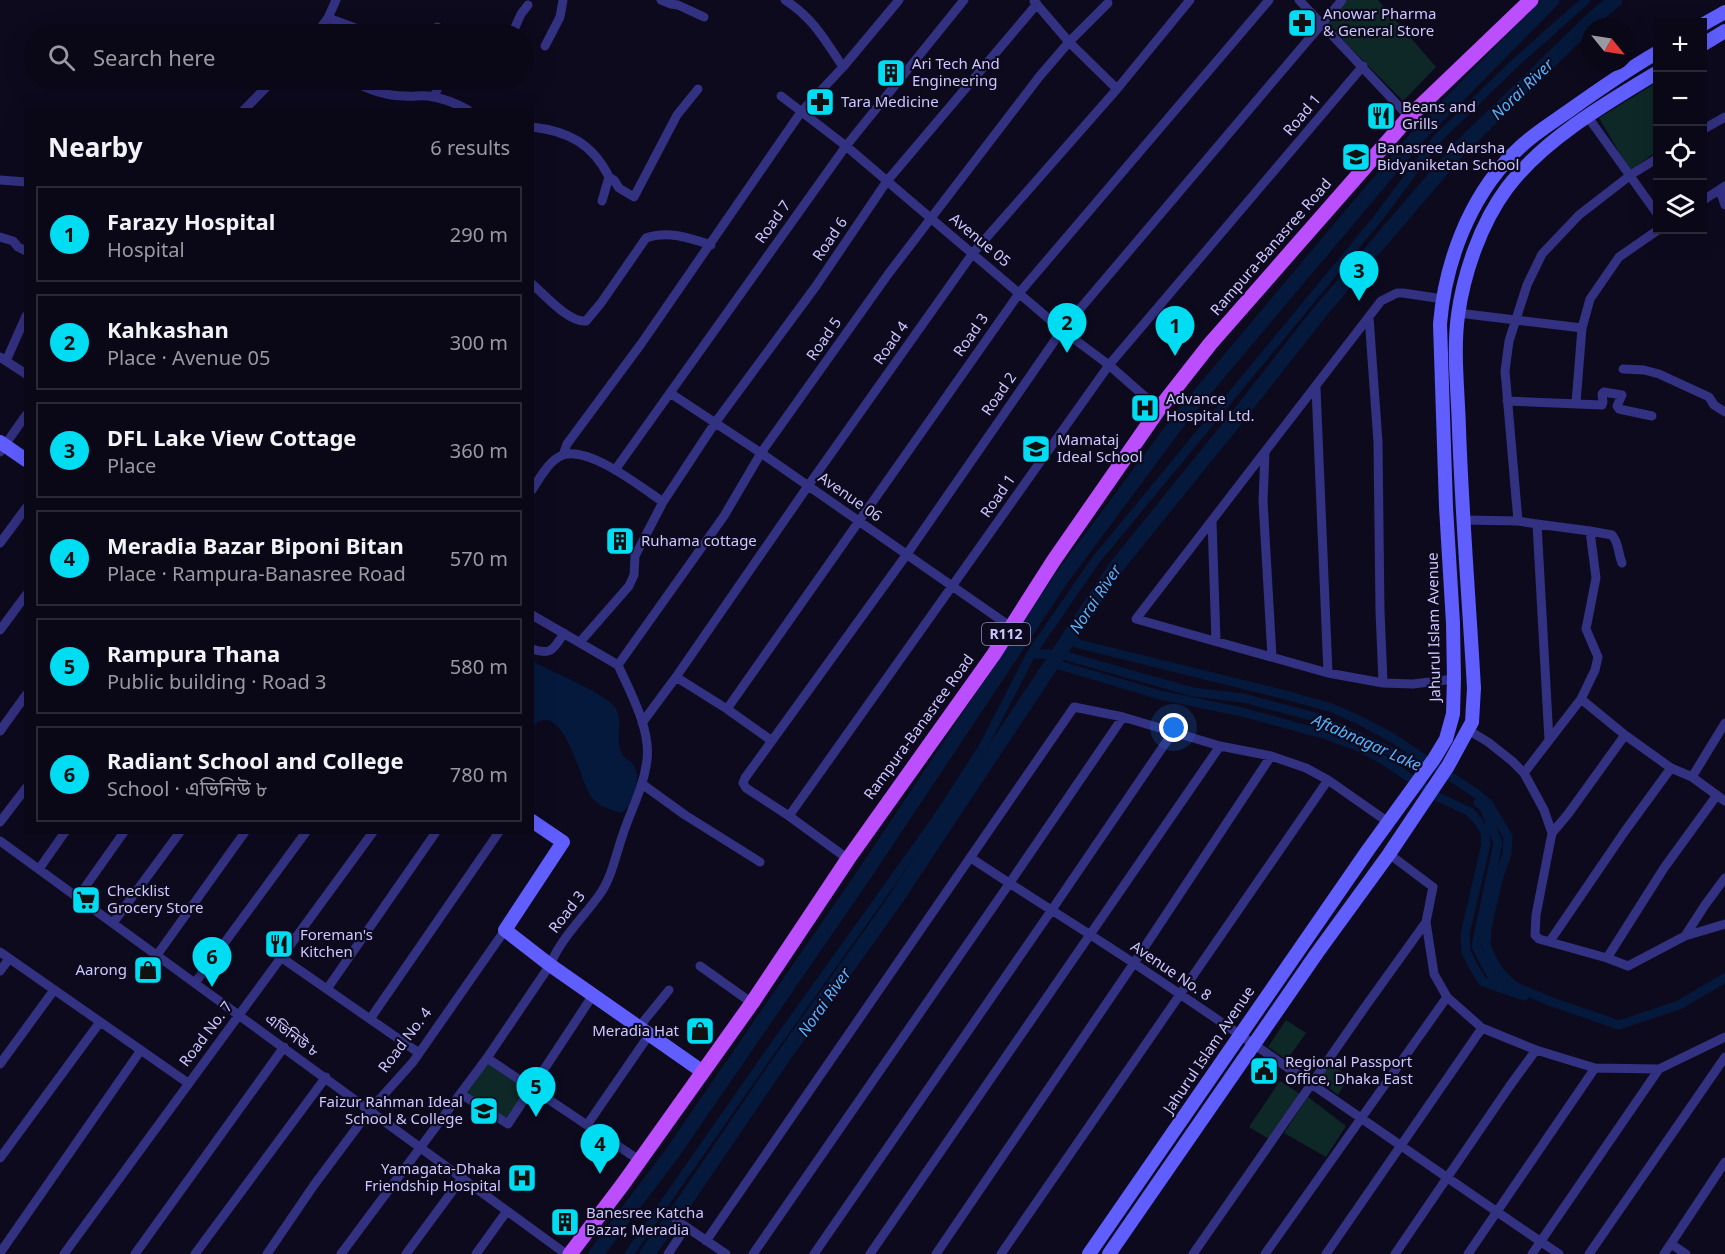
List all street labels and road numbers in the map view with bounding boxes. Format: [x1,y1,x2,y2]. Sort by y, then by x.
street label: Road 1 [1278,89,1324,139]
street label: Rampura-Banasree Road [1205,174,1335,319]
street label: Road 7 [750,196,795,247]
street label: Avenue 05 [946,208,1015,271]
street label: Road 6 [807,213,851,264]
street label: Road 3 [948,309,992,360]
street label: Road 5 [801,313,845,364]
street label: Road 4 [868,316,913,368]
street label: Road 2 [976,368,1020,419]
street label: Avenue 06 [815,467,887,526]
street label: Road 1 [975,470,1019,521]
street label: Jahurul Islam Avenue [1422,552,1444,704]
road number: R112 [982,623,1030,645]
street label: Rampura-Banasree Road [859,650,978,803]
street label: Road 3 [543,886,589,937]
street label: Avenue No. 8 [1127,936,1216,1005]
street label: Jahurul Islam Avenue [1157,982,1258,1119]
street label: Road No. 7 [174,997,236,1070]
street label: Road No. 4 [373,1002,436,1076]
street label: এভিনিউ ৮ [262,1008,324,1061]

